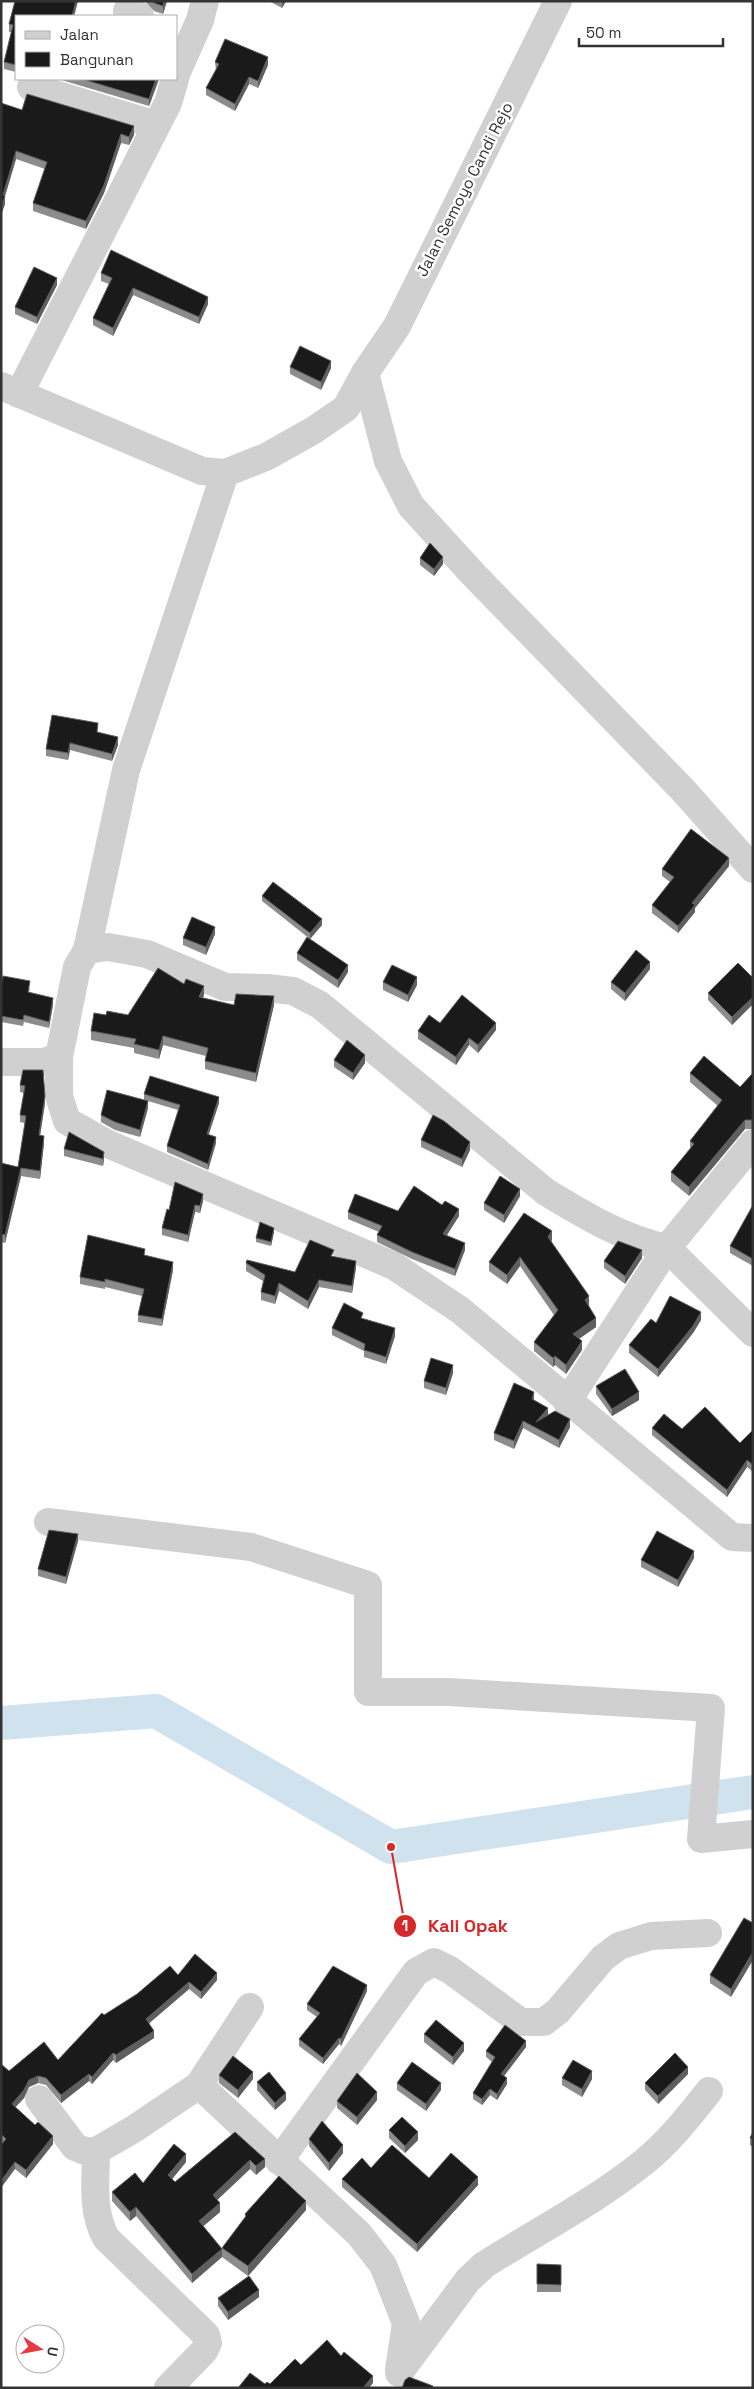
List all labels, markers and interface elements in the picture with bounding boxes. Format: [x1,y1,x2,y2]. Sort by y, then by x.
legend [15,15,178,80]
scale bar [579,15,723,47]
text: 50 m [586,23,621,42]
text: Jalan [60,25,99,44]
text: Bangunan [60,50,134,69]
street label: Jalan Semoyo Candi Rejo [411,98,518,280]
callout: Kali Opak [392,1910,518,1943]
text: Kali Opak [428,1914,508,1937]
text: 1 [402,1916,408,1935]
north arrow [15,2324,65,2374]
text: U [43,2345,62,2358]

